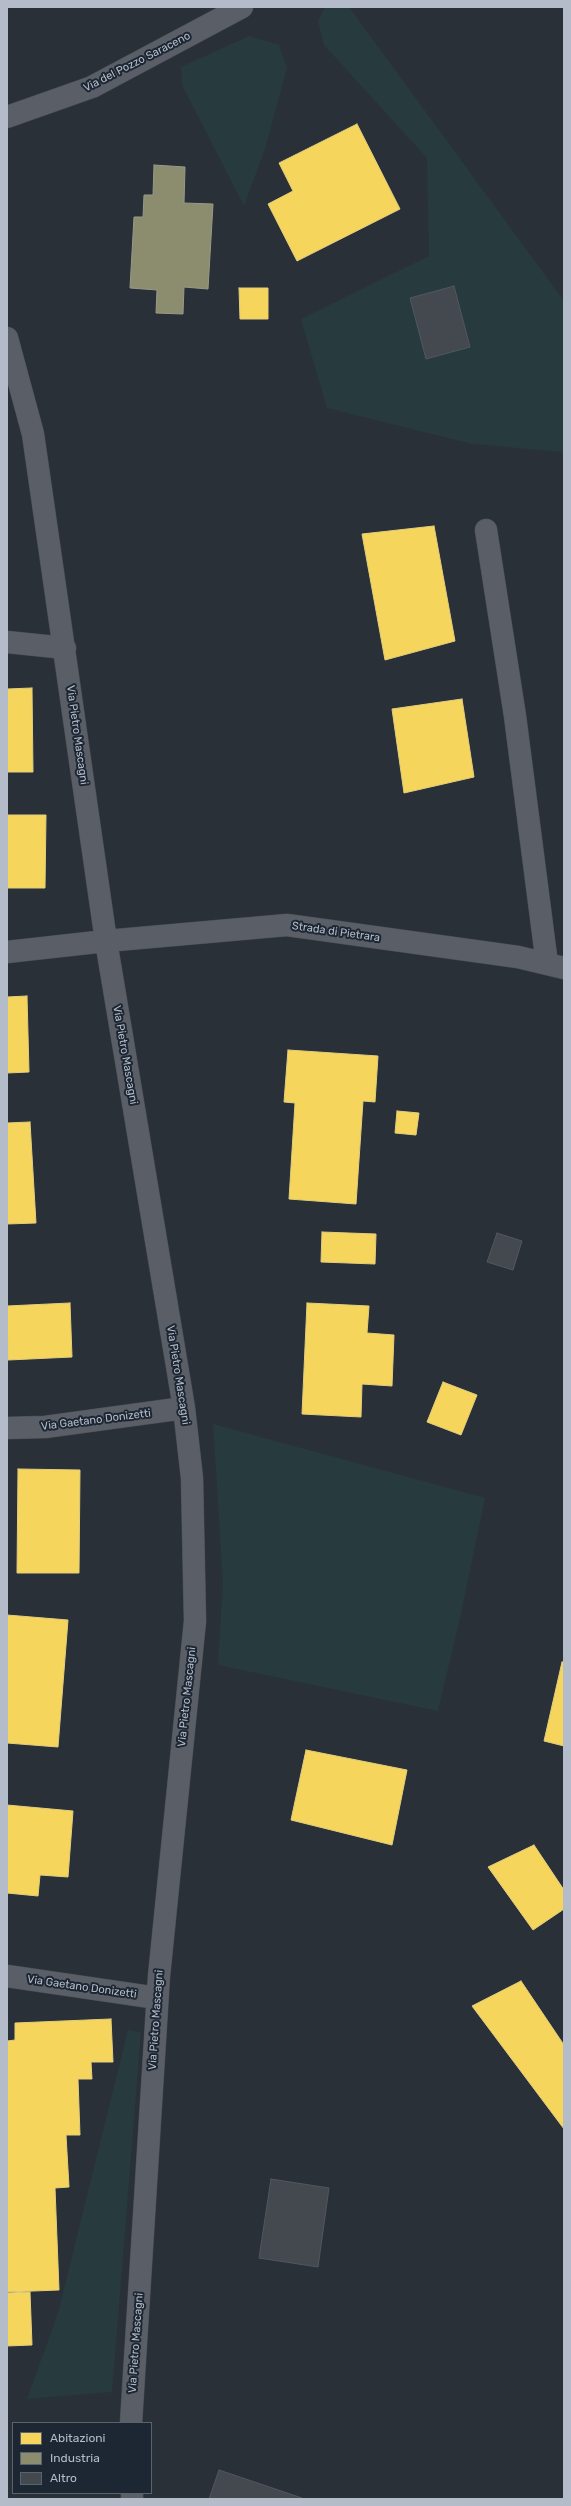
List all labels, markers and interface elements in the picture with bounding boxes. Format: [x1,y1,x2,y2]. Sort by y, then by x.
street label: Via del Pozzo Saraceno [81,29,193,95]
street label: Via Pietro Mascagni [63,684,91,786]
street label: Strada di Pietrara [291,919,381,945]
street label: Via Pietro Mascagni [110,1004,140,1106]
street label: Via Pietro Mascagni [164,1324,192,1426]
street label: Via Gaetano Donizetti [40,1407,152,1433]
street label: Via Pietro Mascagni [175,1646,199,1748]
street label: Via Pietro Mascagni [146,1970,166,2070]
street label: Via Gaetano Donizetti [26,1973,138,2001]
street label: Via Pietro Mascagni [126,2293,146,2393]
legend [12,2422,152,2494]
text: Abitazioni [50,2431,105,2445]
text: Industria [50,2451,100,2465]
text: Altro [50,2471,77,2485]

